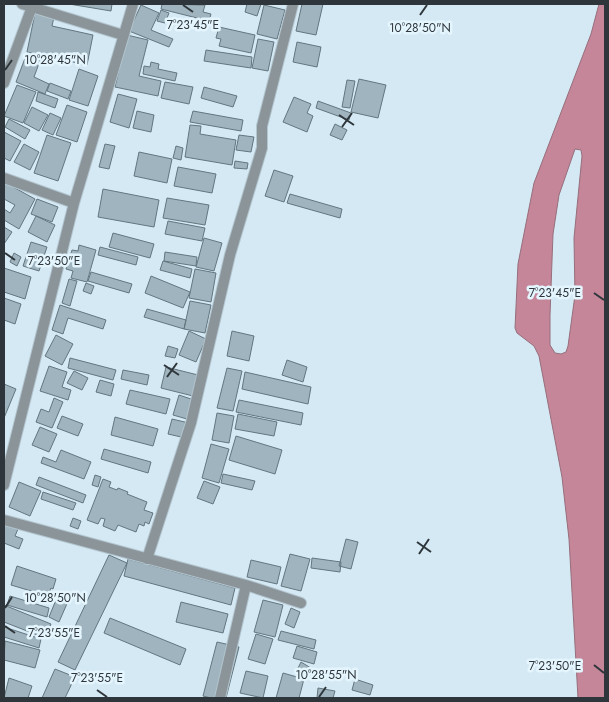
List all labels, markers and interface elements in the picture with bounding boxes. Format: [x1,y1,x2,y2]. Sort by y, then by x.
text: 7°23'45"E [167,16,219,34]
text: 10°28'50"N [389,19,451,37]
text: 10°28'45"N [24,51,86,69]
text: 7°23'50"E [28,252,80,270]
text: 7°23'45"E [529,284,581,302]
text: 10°28'50"N [24,589,86,607]
text: 7°23'55"E [28,624,80,642]
text: 7°23'50"E [529,657,581,675]
text: 10°28'55"N [295,666,357,684]
text: 7°23'55"E [71,669,123,687]

